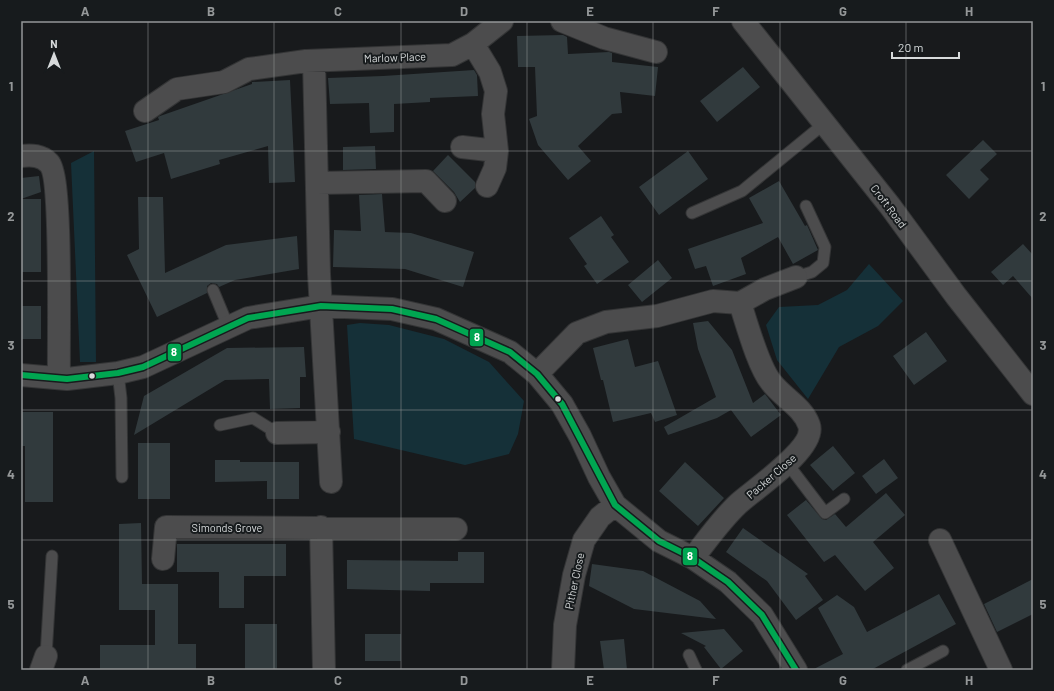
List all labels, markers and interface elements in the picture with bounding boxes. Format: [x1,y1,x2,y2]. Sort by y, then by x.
text: A [81,3,90,19]
text: B [207,3,215,19]
text: C [334,3,342,19]
text: D [460,3,468,19]
text: E [586,3,594,19]
text: F [712,3,720,19]
text: G [839,3,847,19]
text: H [965,3,973,19]
north arrow [34,34,74,74]
scale bar [892,34,959,60]
text: N [50,37,58,50]
text: 20 m [898,40,924,54]
street label: Marlow Place [364,49,426,65]
text: 1 [9,78,13,94]
text: 1 [1041,78,1045,94]
street label: Croft Road [868,182,910,230]
text: 2 [7,208,15,224]
text: 2 [1039,208,1047,224]
line badge: 8 [469,328,484,347]
text: 8 [474,330,480,343]
text: 3 [7,337,15,353]
text: 3 [1039,337,1047,353]
line badge: 8 [167,343,182,362]
text: 8 [171,345,177,358]
unlabelled marker [87,371,97,381]
unlabelled marker [553,394,563,404]
street label: Packer Close [744,451,799,501]
text: 4 [7,466,15,482]
text: 4 [1039,466,1047,482]
street label: Simonds Grove [192,521,263,534]
line badge: 8 [682,547,698,566]
text: 8 [687,549,693,562]
street label: Pither Close [562,551,586,611]
text: 5 [7,596,15,612]
text: 5 [1039,596,1047,612]
text: A [81,672,90,688]
text: B [207,672,215,688]
text: C [334,672,342,688]
text: D [460,672,468,688]
text: E [586,672,594,688]
text: F [712,672,720,688]
text: G [839,672,847,688]
text: H [965,672,973,688]

